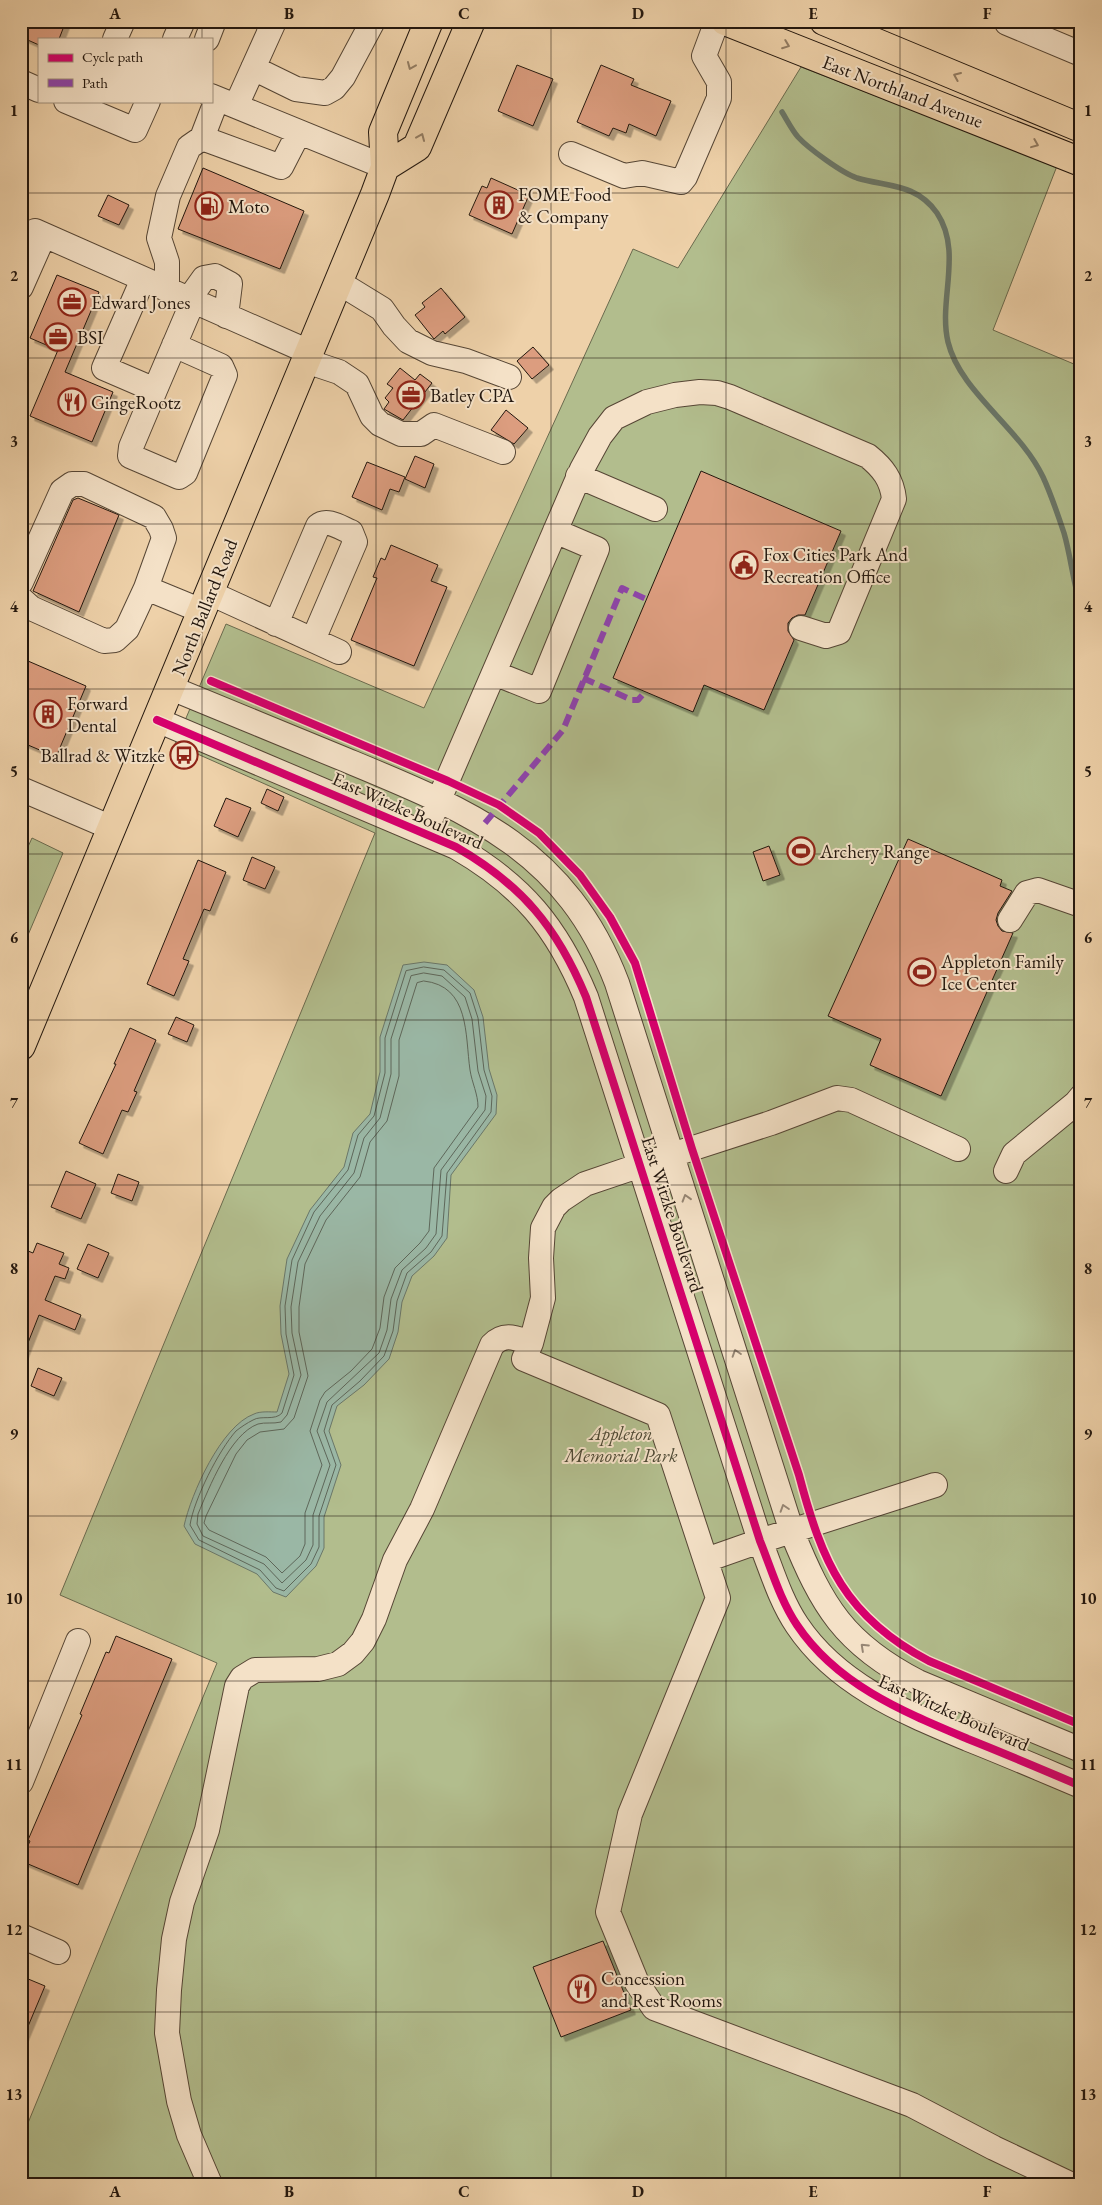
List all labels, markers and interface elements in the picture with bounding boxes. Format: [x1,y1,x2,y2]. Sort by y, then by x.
text: A [108,3,121,24]
text: B [284,3,294,24]
text: C [458,3,470,24]
text: D [632,3,644,24]
text: E [808,3,818,24]
text: F [983,3,992,24]
legend [38,38,212,102]
one-way arrow [781,39,790,50]
text: Cycle path [82,47,144,66]
street label: East Northland Avenue [819,49,987,134]
one-way arrow [406,61,417,70]
one-way arrow [953,72,962,83]
text: Path [82,73,108,92]
text: 1 [10,100,18,121]
text: 1 [1084,100,1092,121]
one-way arrow [415,133,426,142]
one-way arrow [1031,138,1039,148]
place label: FOME Food & Company [518,182,612,229]
building icon: FOME Food & Company [484,190,514,220]
fuel station icon: Moto [194,191,224,221]
place label: Moto [228,194,270,219]
text: 2 [10,265,19,286]
text: 2 [1084,265,1093,286]
office icon: Edward Jones [57,287,87,317]
place label: Edward Jones [91,290,190,315]
office icon: BSI [43,322,73,352]
place label: BSI [77,325,104,350]
office icon: Batley CPA [396,380,426,410]
place label: Batley CPA [430,383,515,408]
restaurant icon: GingeRootz [57,387,87,417]
place label: GingeRootz [91,390,182,415]
text: 3 [10,431,18,452]
text: 3 [1084,431,1092,452]
street label: North Ballard Road [166,535,243,679]
place label: Fox Cities Park And Recreation Office [763,542,908,589]
public building icon: Fox Cities Park And Recreation Office [729,550,759,580]
text: 4 [10,596,19,617]
text: 4 [1084,596,1093,617]
place label: Forward Dental [67,691,129,738]
building icon: Forward Dental [33,699,63,729]
bus stop icon: Ballrad & Witzke [169,740,199,770]
place label: Ballrad & Witzke [41,743,165,768]
text: 5 [10,761,18,782]
text: 5 [1084,761,1092,782]
street label: East Witzke Boulevard [328,766,488,855]
sports icon: Archery Range [786,836,816,866]
place label: Archery Range [819,839,930,864]
text: 6 [10,927,19,948]
text: 6 [1084,927,1093,948]
place label: Appleton Family Ice Center [940,949,1064,996]
sports icon: Appleton Family Ice Center [907,957,937,987]
text: 7 [10,1092,19,1113]
text: 7 [1084,1092,1093,1113]
street label: East Witzke Boulevard [635,1133,710,1296]
one-way arrow [682,1195,692,1203]
text: 8 [10,1258,18,1279]
text: 8 [1084,1258,1092,1279]
one-way arrow [731,1349,741,1358]
park label: Appleton Memorial Park [563,1421,678,1468]
text: 9 [10,1423,19,1444]
text: 9 [1084,1423,1093,1444]
one-way arrow [780,1504,790,1513]
text: 10 [6,1588,23,1609]
text: 10 [1080,1588,1097,1609]
one-way arrow [860,1644,869,1653]
street label: East Witzke Boulevard [874,1668,1034,1757]
text: 11 [6,1754,22,1775]
text: 11 [1080,1754,1096,1775]
text: 12 [6,1919,23,1940]
text: 12 [1080,1919,1097,1940]
place label: Concession and Rest Rooms [601,1966,722,2013]
restaurant icon: Concession and Rest Rooms [567,1974,597,2004]
text: 13 [6,2084,22,2105]
text: 13 [1080,2084,1096,2105]
text: A [108,2181,121,2202]
text: B [284,2181,294,2202]
text: C [458,2181,470,2202]
text: D [632,2181,644,2202]
text: E [808,2181,818,2202]
text: F [983,2181,992,2202]

